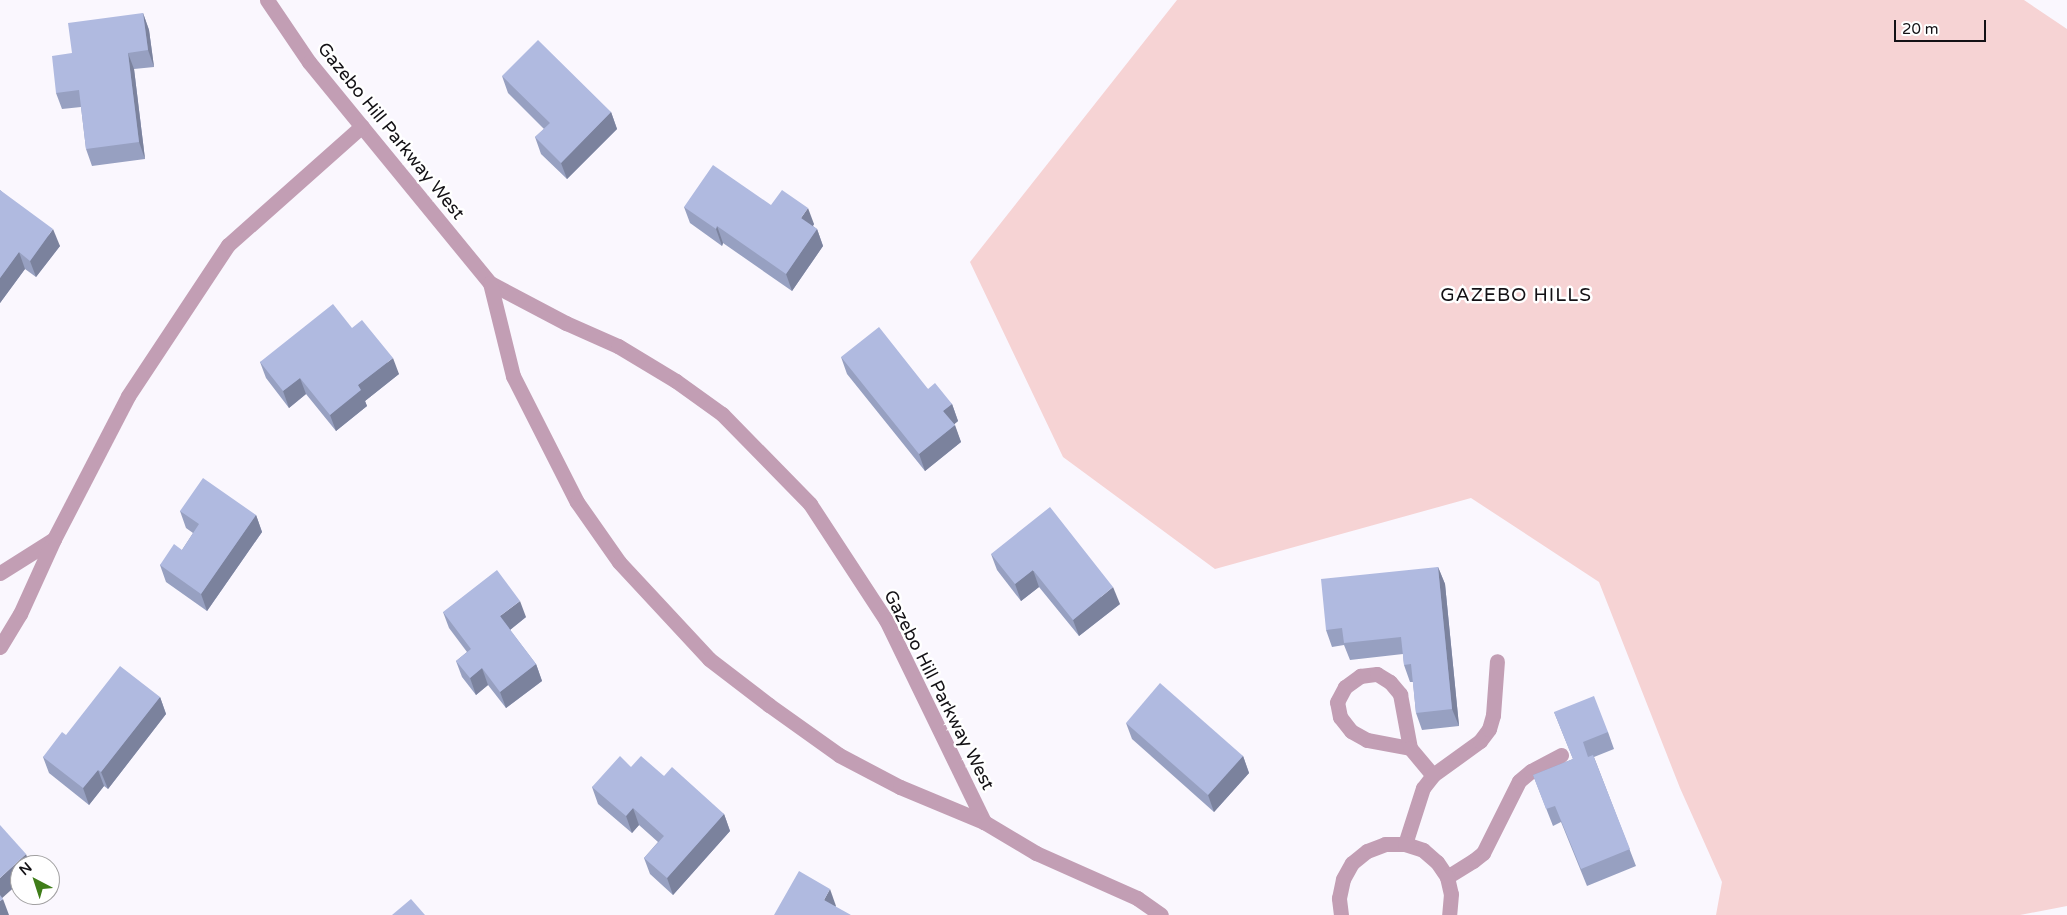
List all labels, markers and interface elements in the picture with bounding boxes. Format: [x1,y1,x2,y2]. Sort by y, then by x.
scale bar [1897,10,1990,42]
text: 20 m [1902,20,1939,38]
street label: Gazebo Hill Parkway West [313,38,469,224]
district label: GAZEBO HILLS [1439,285,1593,307]
street label: Gazebo Hill Parkway West [879,586,999,794]
north arrow [10,855,60,905]
text: N [16,859,35,879]

